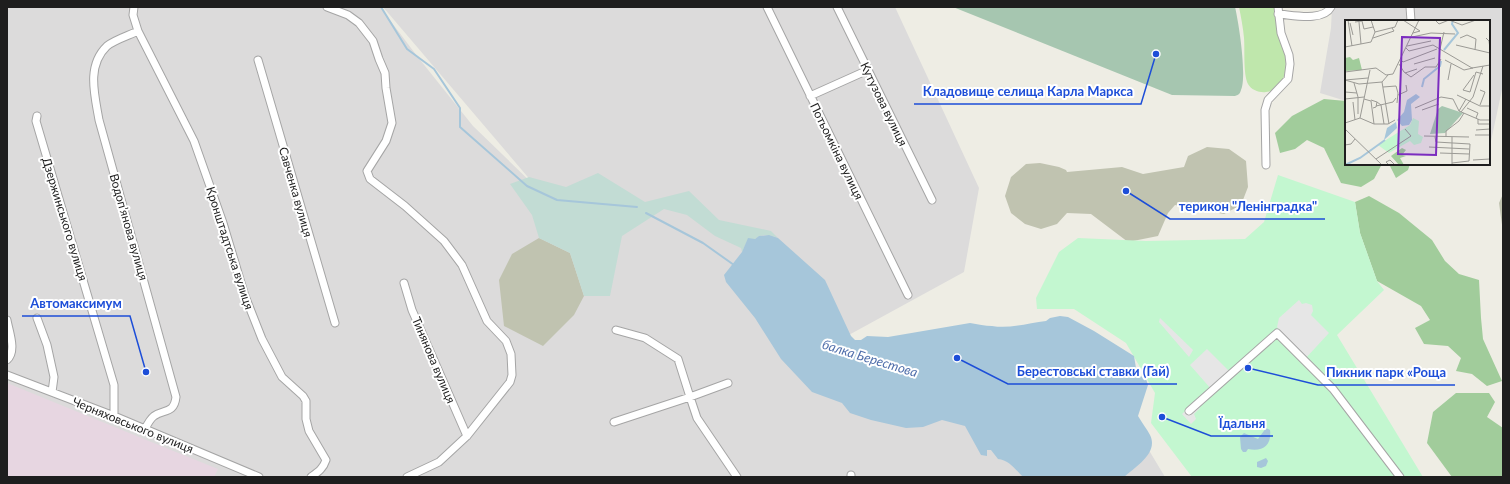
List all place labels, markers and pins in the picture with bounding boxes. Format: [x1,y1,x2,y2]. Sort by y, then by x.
callout: Кладовище селища Карла Маркса [914,79,1141,104]
callout: терикон "Ленінградка" [1170,194,1325,219]
callout: Автомаксимум [22,291,130,316]
callout: Берестовські ставки (Гай) [1008,359,1177,384]
callout: Пикник парк «Роща [1318,360,1455,385]
callout: Їдальня [1211,411,1273,436]

